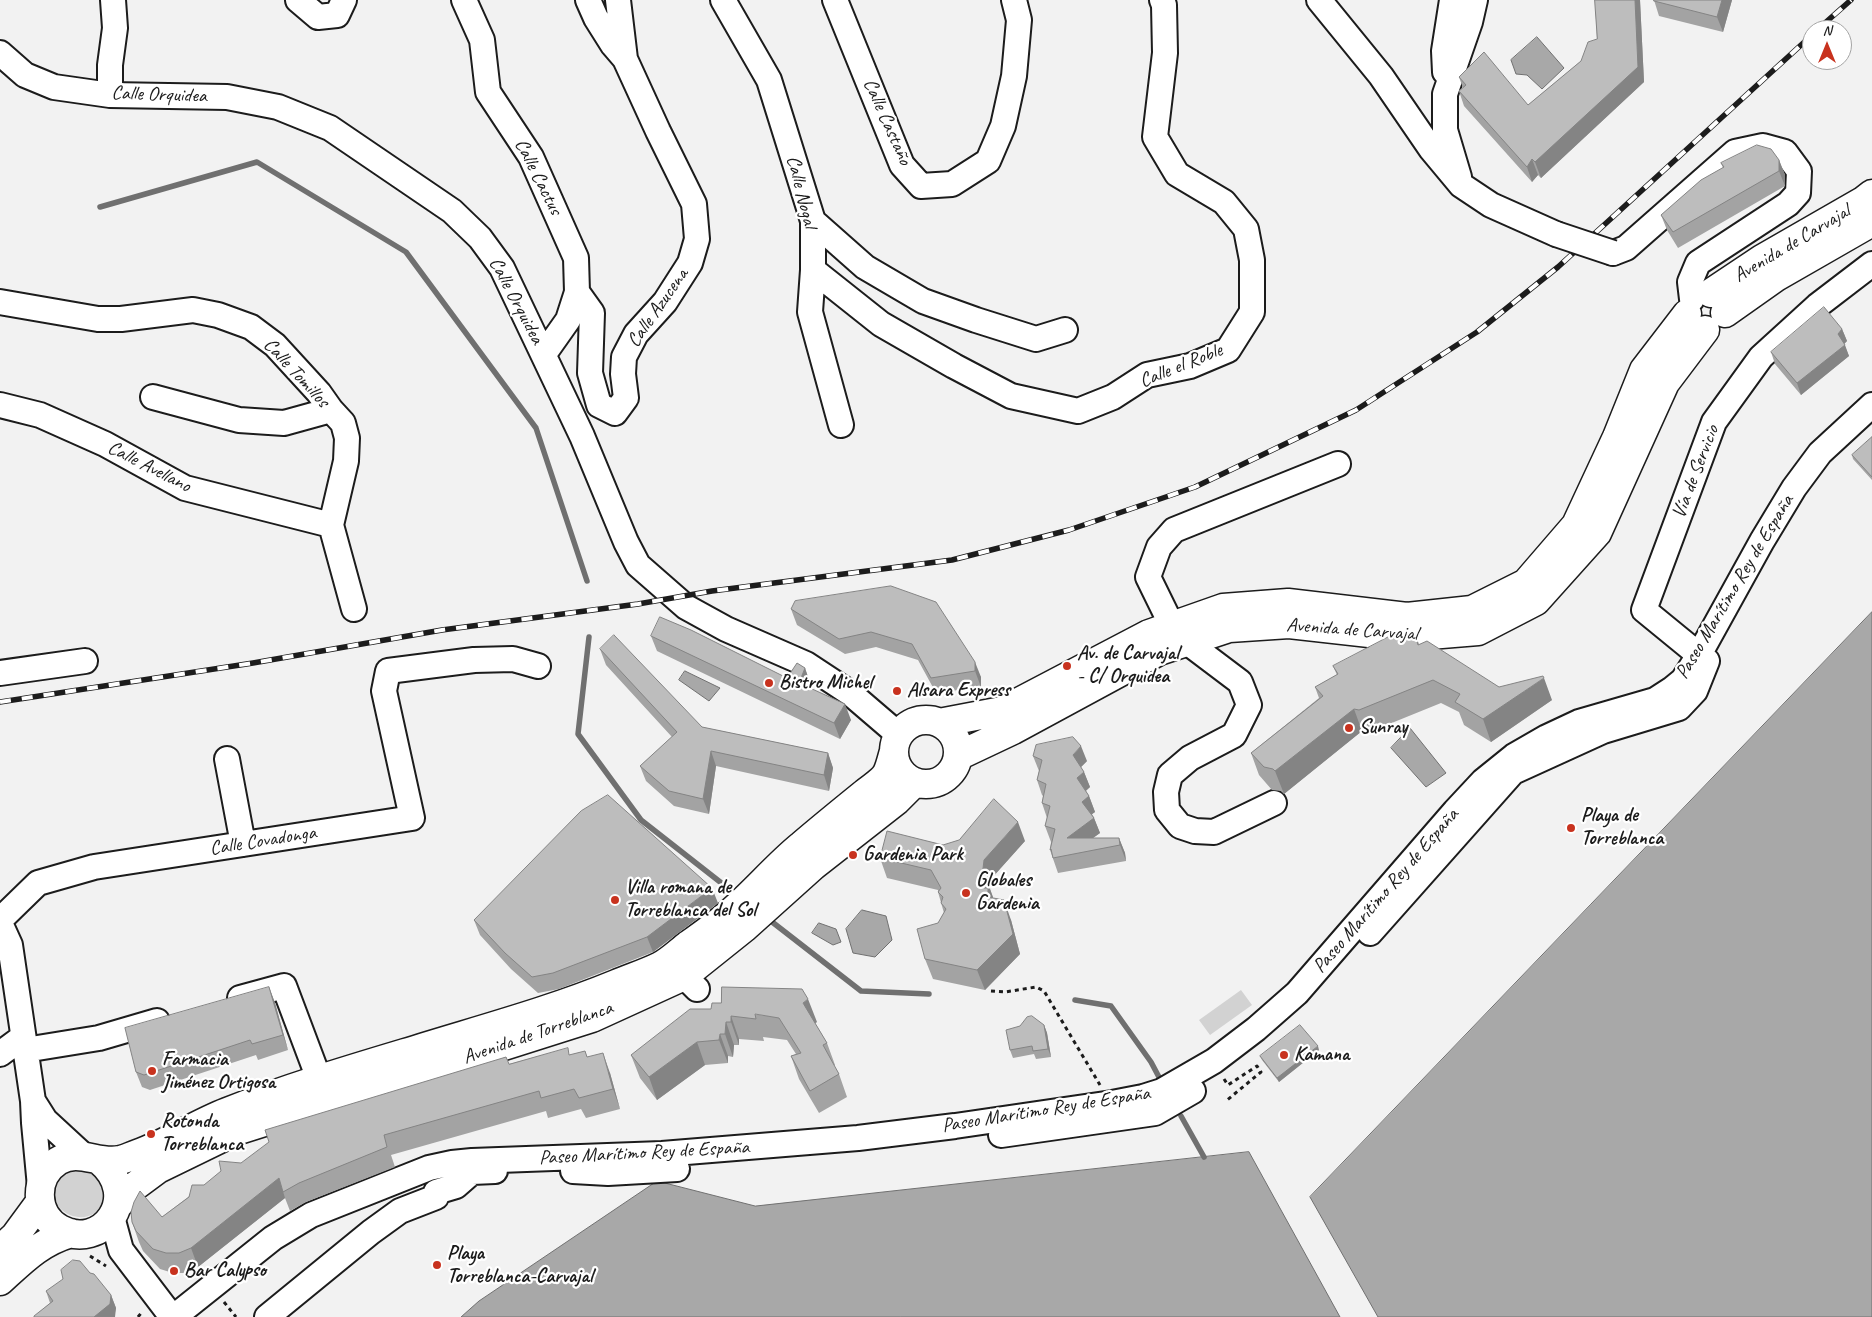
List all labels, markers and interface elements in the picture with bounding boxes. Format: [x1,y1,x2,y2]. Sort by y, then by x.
north arrow [1802,20,1852,70]
text: N [1823,22,1831,39]
street label: Calle Castaño [857,75,917,169]
street label: Calle Orquidea [111,81,207,109]
street label: Calle Cactus [509,135,567,219]
street label: Calle Nogal [780,153,822,231]
street label: Avenida de Carvajal [1729,200,1855,288]
street label: Calle Orquidea [483,253,549,349]
street label: Calle Azucena [622,264,694,352]
street label: Calle Tomillos [258,333,334,413]
street label: Calle el Roble [1136,339,1226,393]
street label: Vía de Servicio [1667,422,1725,522]
street label: Calle Avellano [103,436,195,498]
street label: Paseo Marítimo Rey de España [1671,491,1799,683]
street label: Avenida de Carvajal [1286,613,1418,647]
place label: Av. de Carvajal - C/ Orquidea [1077,642,1179,689]
marker: Av. de Carvajal - C/ Orquidea [1061,660,1073,672]
place label: Bistro Michel [779,671,872,695]
marker: Bistro Michel [763,677,775,689]
place label: Alsara Express [907,679,1010,703]
marker: Alsara Express [891,685,903,697]
place label: Sunray [1359,716,1407,740]
marker: Sunray [1343,722,1355,734]
street label: Paseo Marítimo Rey de España [1308,804,1464,978]
place label: Playa de Torreblanca [1581,804,1663,851]
street label: Calle Covadonga [208,821,318,861]
marker: Playa de Torreblanca [1565,822,1577,834]
place label: Gardenia Park [863,843,963,867]
marker: Gardenia Park [847,849,859,861]
place label: Globales Gardenia [976,869,1039,916]
place label: Villa romana de Torreblanca del Sol [625,876,756,923]
marker: Globales Gardenia [960,887,972,899]
marker: Villa romana de Torreblanca del Sol [609,894,621,906]
street label: Avenida de Torreblanca [460,996,616,1070]
place label: Kamana [1294,1043,1349,1067]
place label: Farmacia Jiménez Ortigosa [162,1048,275,1095]
marker: Kamana [1278,1049,1290,1061]
marker: Farmacia Jiménez Ortigosa [146,1065,158,1077]
street label: Paseo Marítimo Rey de España [940,1082,1152,1138]
place label: Rotonda Torreblanca [161,1110,243,1157]
marker: Rotonda Torreblanca [145,1128,157,1140]
street label: Paseo Marítimo Rey de España [538,1136,750,1170]
place label: Playa Torreblanca-Carvajal [447,1242,592,1289]
place label: Bar Calypso [184,1259,266,1283]
marker: Playa Torreblanca-Carvajal [431,1259,443,1271]
marker: Bar Calypso [168,1265,180,1277]

